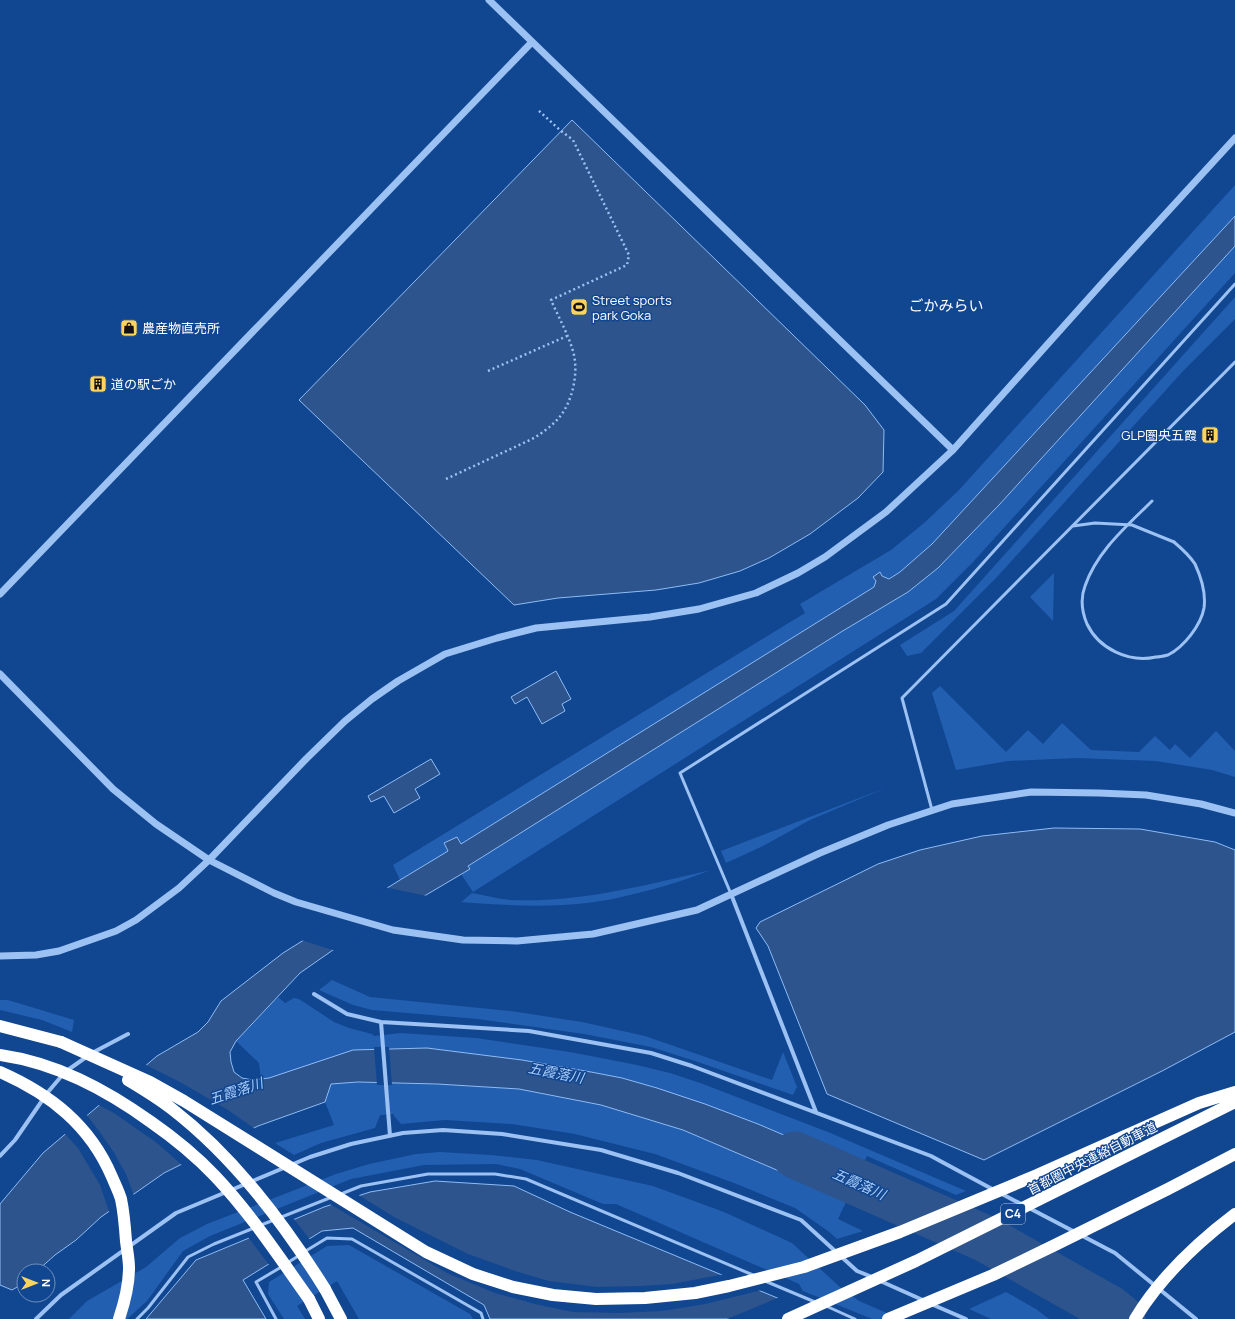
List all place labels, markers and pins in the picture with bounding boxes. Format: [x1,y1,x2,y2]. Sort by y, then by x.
place label: Street sports park Goka [592,291,672,324]
sports icon: Street sports park Goka [569,297,589,317]
shop icon: 農産物直売所 [119,318,139,338]
place label: 農産物直売所 [142,319,220,337]
building icon: 道の駅ごか [88,374,108,394]
place label: 道の駅ごか [111,375,176,393]
building icon: GLP圏央五霞 [1200,425,1220,445]
place label: GLP圏央五霞 [1121,426,1197,444]

